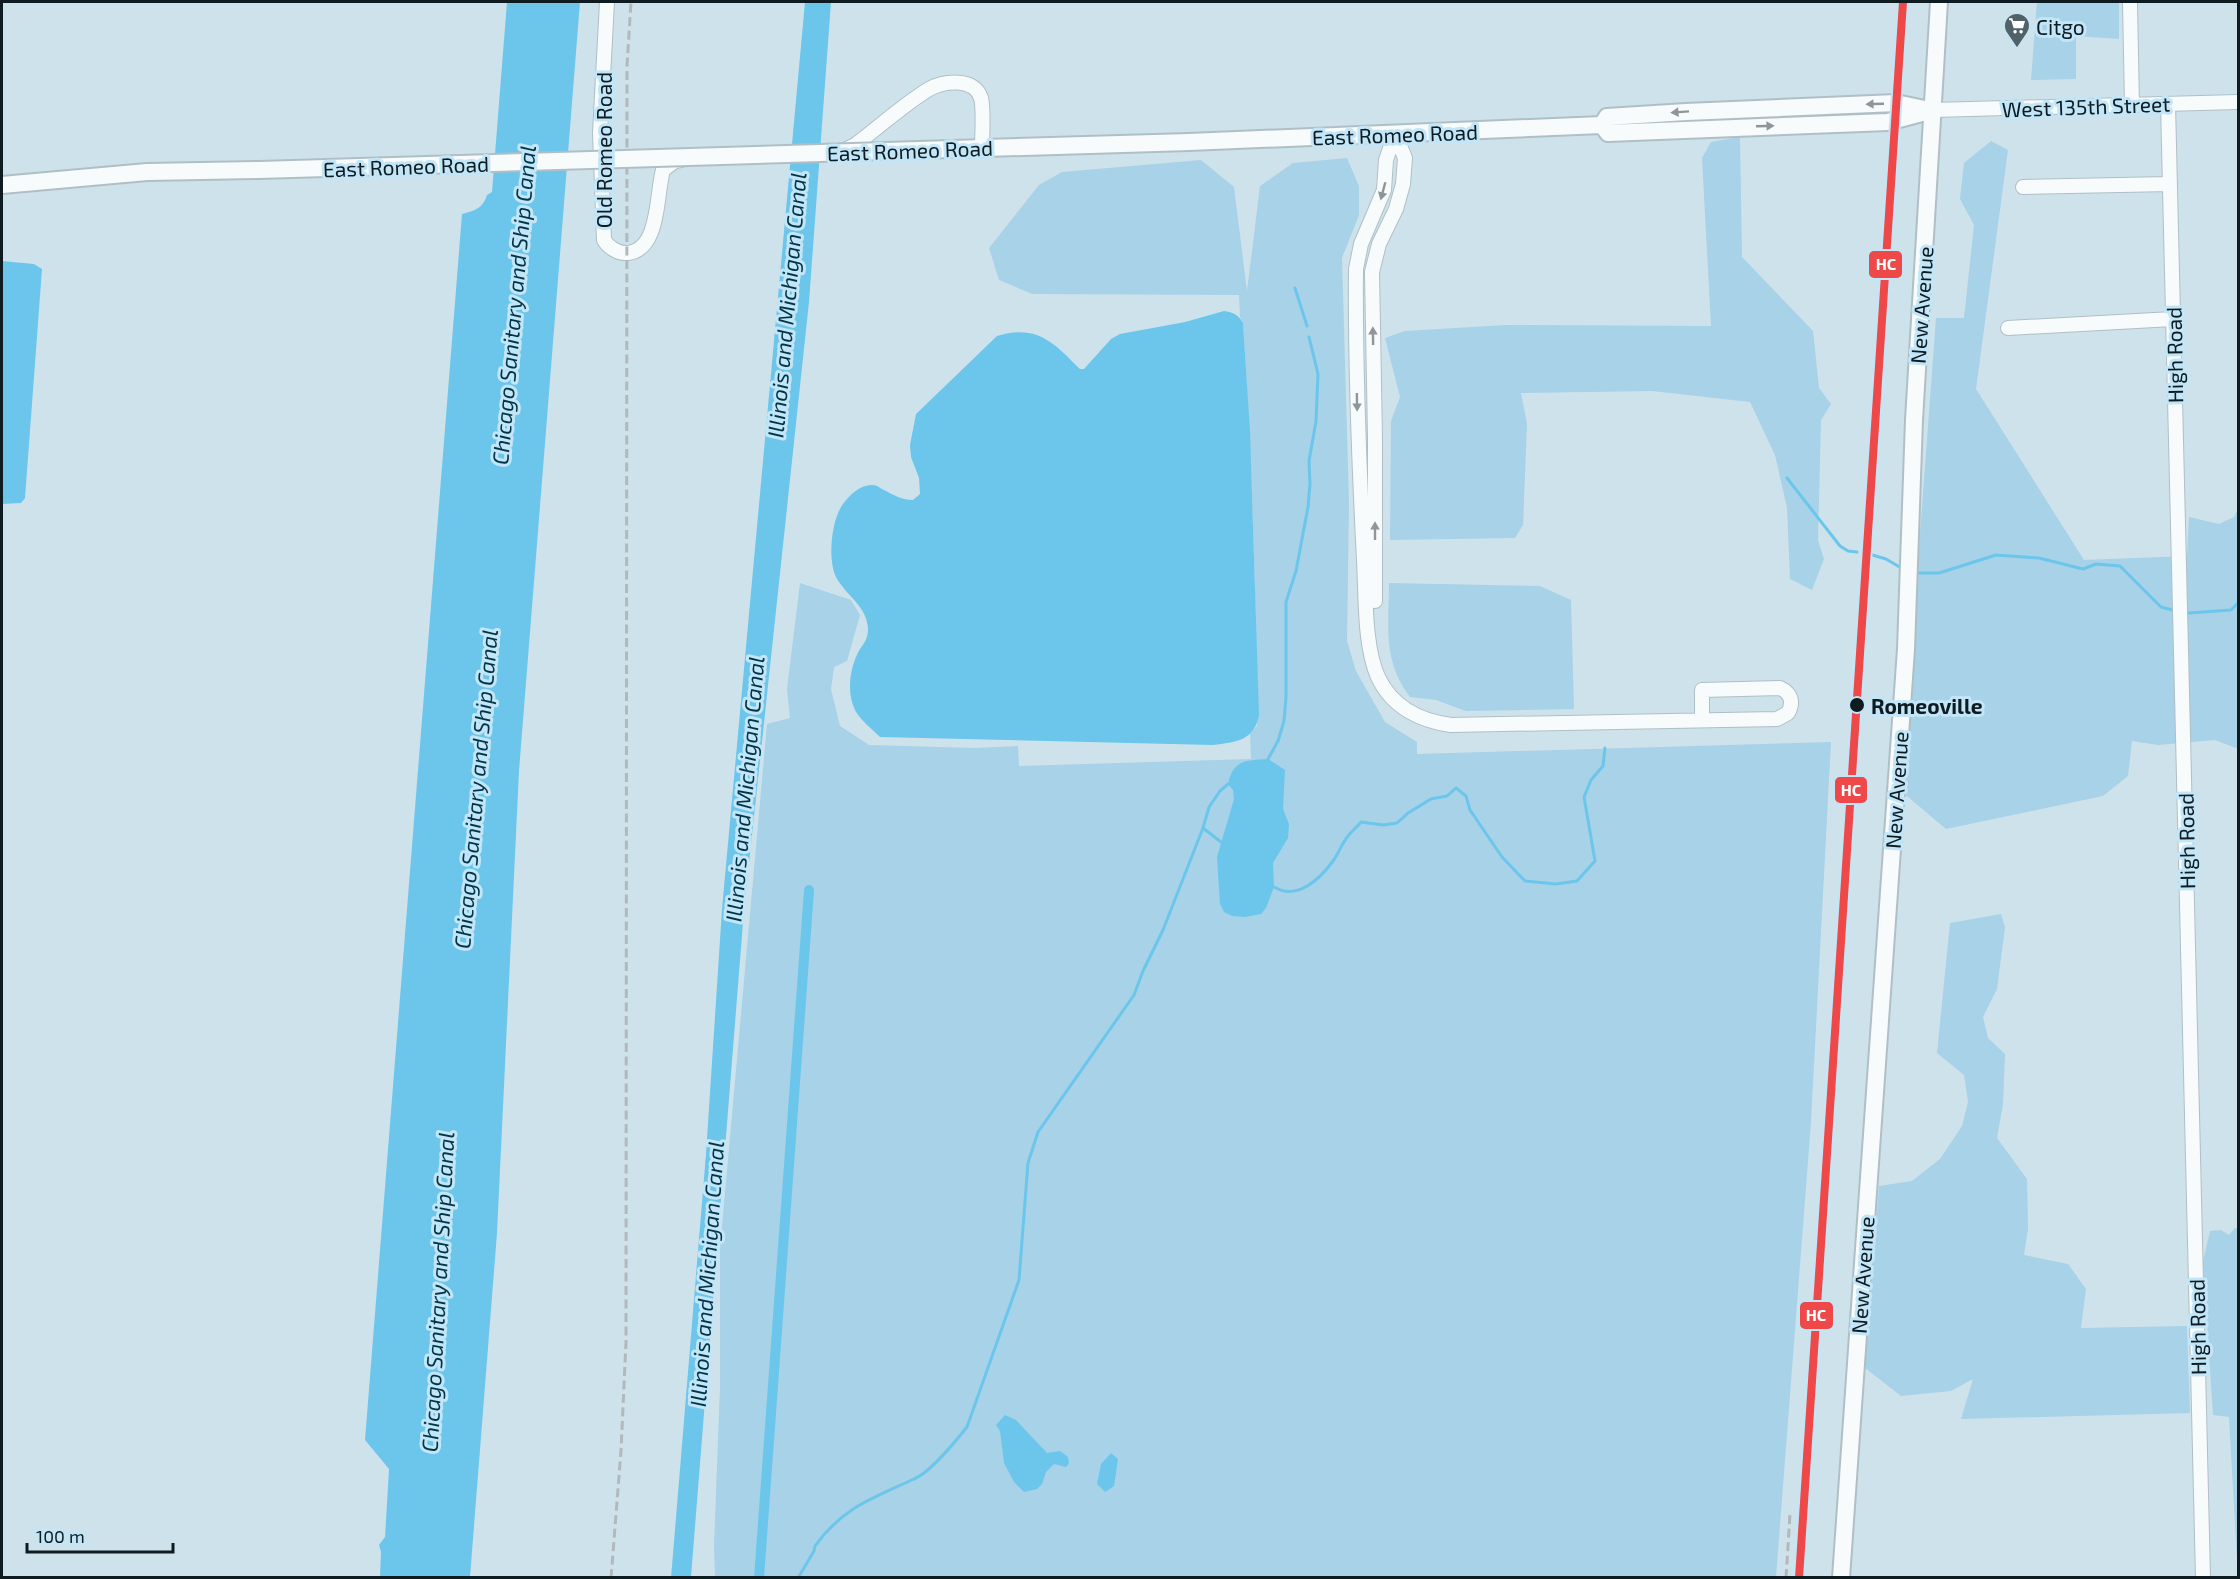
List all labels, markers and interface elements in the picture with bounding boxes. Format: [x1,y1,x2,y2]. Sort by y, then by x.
supermarket icon: Citgo [2002,11,2032,49]
place label: Citgo [2036,14,2085,39]
street label: Old Romeo Road [591,72,616,228]
street label: West 135th Street [2001,91,2171,121]
one-way arrow [1866,99,1885,109]
one-way arrow [1671,107,1690,117]
street label: East Romeo Road [1312,119,1478,149]
one-way arrow [1755,122,1774,131]
street label: East Romeo Road [827,135,993,165]
water label: Chicago Sanitary and Ship Canal [486,144,541,466]
street label: East Romeo Road [323,151,489,181]
water label: Illinois and Michigan Canal [761,171,811,439]
one-way arrow [1377,182,1387,200]
street label: New Avenue [1904,246,1938,364]
line badge: HC [1868,250,1903,279]
text: HC [1876,254,1896,273]
street label: High Road [2161,307,2187,403]
one-way arrow [1368,327,1377,346]
one-way arrow [1352,392,1362,411]
one-way arrow [1370,522,1380,541]
water label: Chicago Sanitary and Ship Canal [448,628,503,950]
water label: Illinois and Michigan Canal [719,655,769,923]
place label: Romeoville [1871,693,1983,718]
marker: Romeoville [1848,696,1866,714]
street label: New Avenue [1879,731,1913,849]
line badge: HC [1834,776,1868,804]
text: HC [1841,780,1861,799]
street label: High Road [2173,793,2199,889]
water label: Chicago Sanitary and Ship Canal [416,1131,459,1453]
water label: Illinois and Michigan Canal [684,1140,728,1408]
street label: New Avenue [1845,1216,1879,1334]
street label: High Road [2184,1279,2210,1375]
line badge: HC [1799,1301,1834,1330]
text: HC [1806,1305,1826,1324]
scale bar [27,1516,172,1554]
text: 100 m [36,1525,85,1547]

